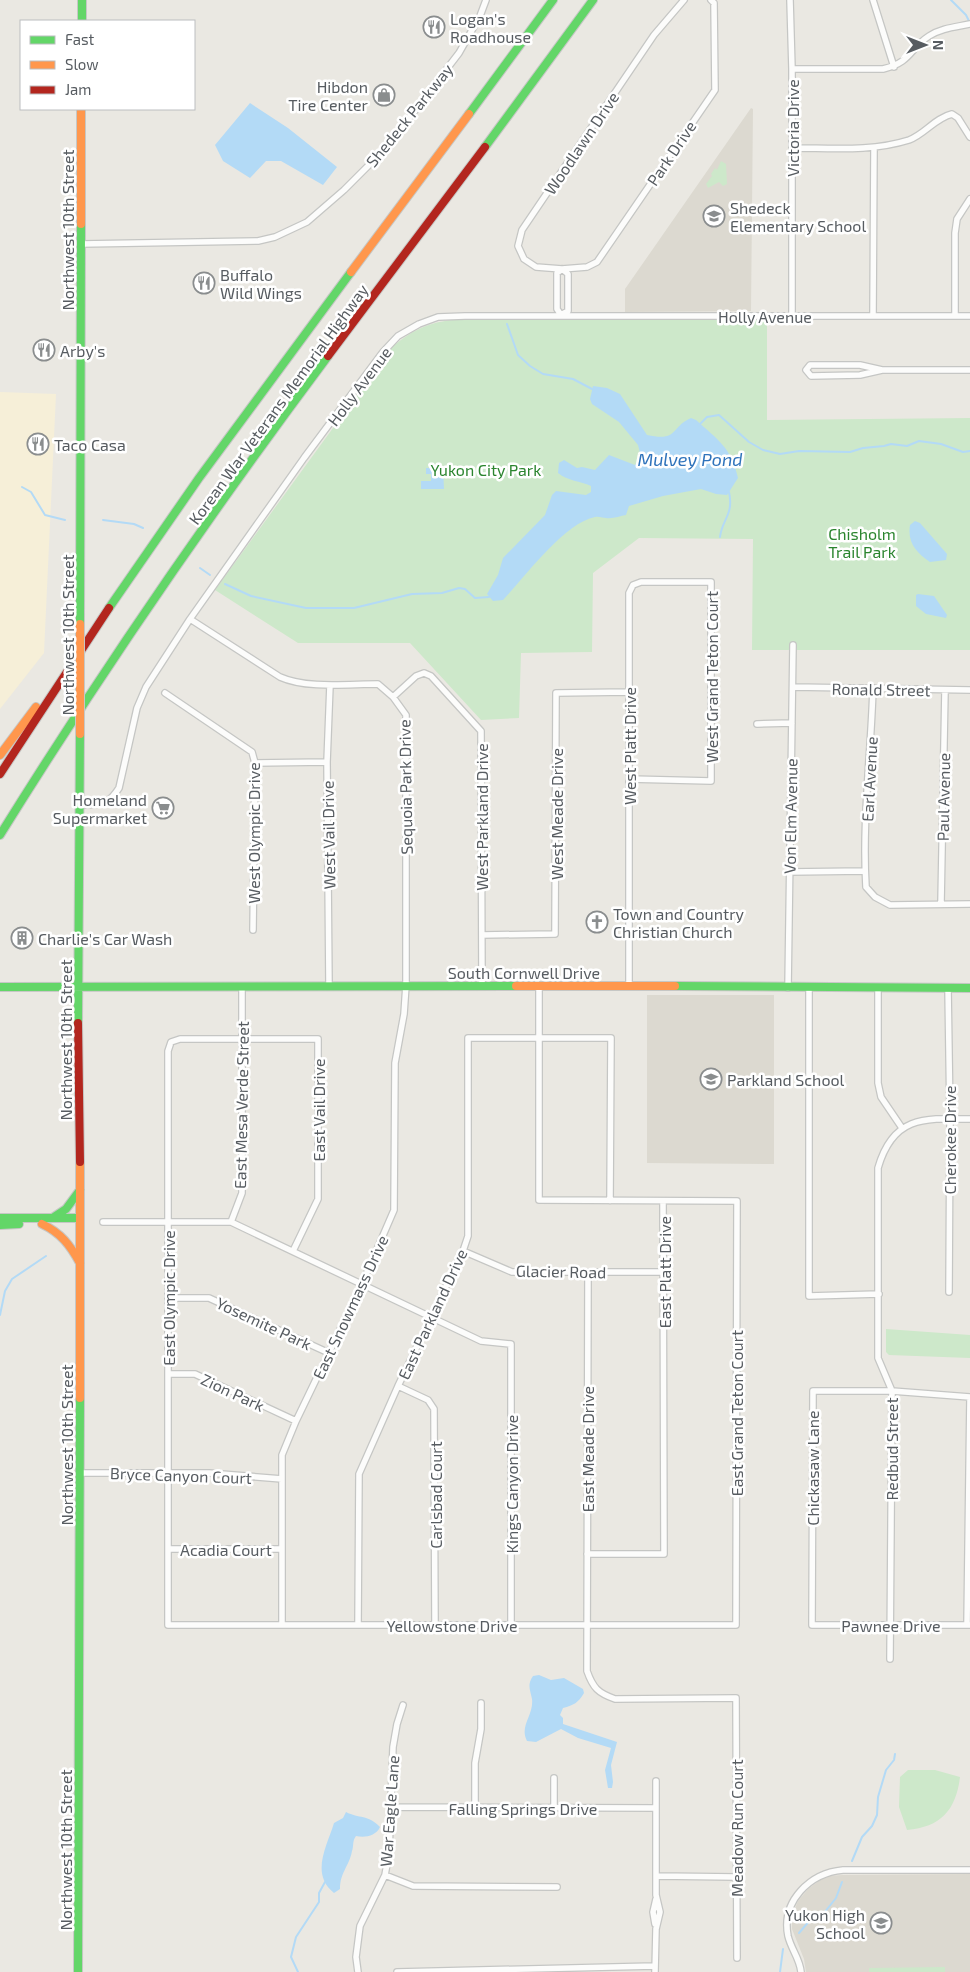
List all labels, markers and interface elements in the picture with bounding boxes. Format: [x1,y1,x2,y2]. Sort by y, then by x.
place label: Logan's Roadhouse [450,9,531,46]
restaurant icon: Logan's Roadhouse [422,15,446,39]
legend [20,20,195,110]
north arrow [900,20,950,70]
text: Fast [65,30,95,48]
text: N [930,40,947,50]
text: Slow [65,55,99,73]
street label: Shedeck Parkway [362,59,457,170]
place label: Hibdon Tire Center [288,77,369,114]
street label: Victoria Drive [783,79,802,177]
text: Jam [65,80,91,98]
shop icon: Hibdon Tire Center [372,83,396,107]
street label: Woodlawn Drive [540,88,622,198]
street label: Park Drive [642,117,700,189]
street label: Northwest 10th Street [58,149,77,311]
place label: Shedeck Elementary School [730,198,866,235]
school or university icon: Shedeck Elementary School [702,204,726,228]
place label: Buffalo Wild Wings [220,265,302,302]
restaurant icon: Buffalo Wild Wings [192,271,216,295]
street label: Korean War Veterans Memorial Highway [184,280,372,528]
street label: Holly Avenue [718,307,812,326]
restaurant icon: Arby's [32,338,56,362]
place label: Arby's [60,341,105,360]
street label: Holly Avenue [323,343,395,429]
restaurant icon: Taco Casa [26,432,50,456]
place label: Taco Casa [54,435,126,454]
water label: Mulvey Pond [637,448,743,470]
park label: Yukon City Park [431,460,541,479]
park label: Chisholm Trail Park [828,524,896,561]
street label: Northwest 10th Street [58,554,77,716]
street label: West Grand Teton Court [702,591,721,763]
street label: Ronald Street [831,679,931,699]
street label: West Platt Drive [620,687,639,805]
street label: Sequoia Park Drive [394,719,416,855]
street label: Earl Avenue [857,736,881,822]
street label: West Parkland Drive [472,743,491,891]
street label: West Meade Drive [547,748,566,880]
street label: Paul Avenue [933,753,953,841]
street label: Von Elm Avenue [779,758,801,874]
street label: West Olympic Drive [244,762,263,904]
street label: West Vail Drive [318,780,338,890]
place label: Homeland Supermarket [53,790,147,827]
supermarket icon: Homeland Supermarket [151,796,175,820]
place label: Town and Country Christian Church [613,904,745,941]
church icon: Town and Country Christian Church [585,910,609,934]
building icon: Charlie's Car Wash [10,926,34,950]
place label: Charlie's Car Wash [38,929,172,948]
street label: Northwest 10th Street [56,959,75,1121]
street label: South Cornwell Drive [448,963,600,982]
street label: East Mesa Verde Street [230,1021,252,1189]
street label: East Vail Drive [309,1058,328,1162]
school or university icon: Parkland School [699,1067,723,1091]
place label: Parkland School [727,1070,845,1089]
street label: Cherokee Drive [940,1086,959,1194]
street label: East Platt Drive [655,1216,674,1328]
street label: East Olympic Drive [159,1230,178,1366]
street label: East Snowmass Drive [308,1232,392,1382]
street label: East Parkland Drive [393,1246,471,1382]
street label: Glacier Road [516,1261,606,1281]
street label: Yosemite Park [213,1293,315,1353]
street label: East Grand Teton Court [727,1330,746,1496]
street label: Northwest 10th Street [57,1364,76,1526]
street label: Zion Park [198,1369,268,1415]
street label: East Meade Drive [578,1386,597,1512]
street label: Redbud Street [882,1397,901,1501]
street label: Chickasaw Lane [803,1410,822,1526]
street label: Kings Canyon Drive [502,1415,521,1553]
street label: Carlsbad Court [426,1441,445,1549]
street label: Bryce Canyon Court [110,1463,252,1487]
street label: Acadia Court [180,1540,272,1559]
street label: Yellowstone Drive [386,1616,518,1635]
street label: Pawnee Drive [841,1616,941,1635]
street label: War Eagle Lane [376,1755,402,1867]
street label: Meadow Run Court [727,1759,746,1897]
street label: Northwest 10th Street [56,1769,75,1931]
street label: Falling Springs Drive [449,1799,597,1818]
place label: Yukon High School [785,1905,865,1942]
school or university icon: Yukon High School [869,1911,893,1935]

